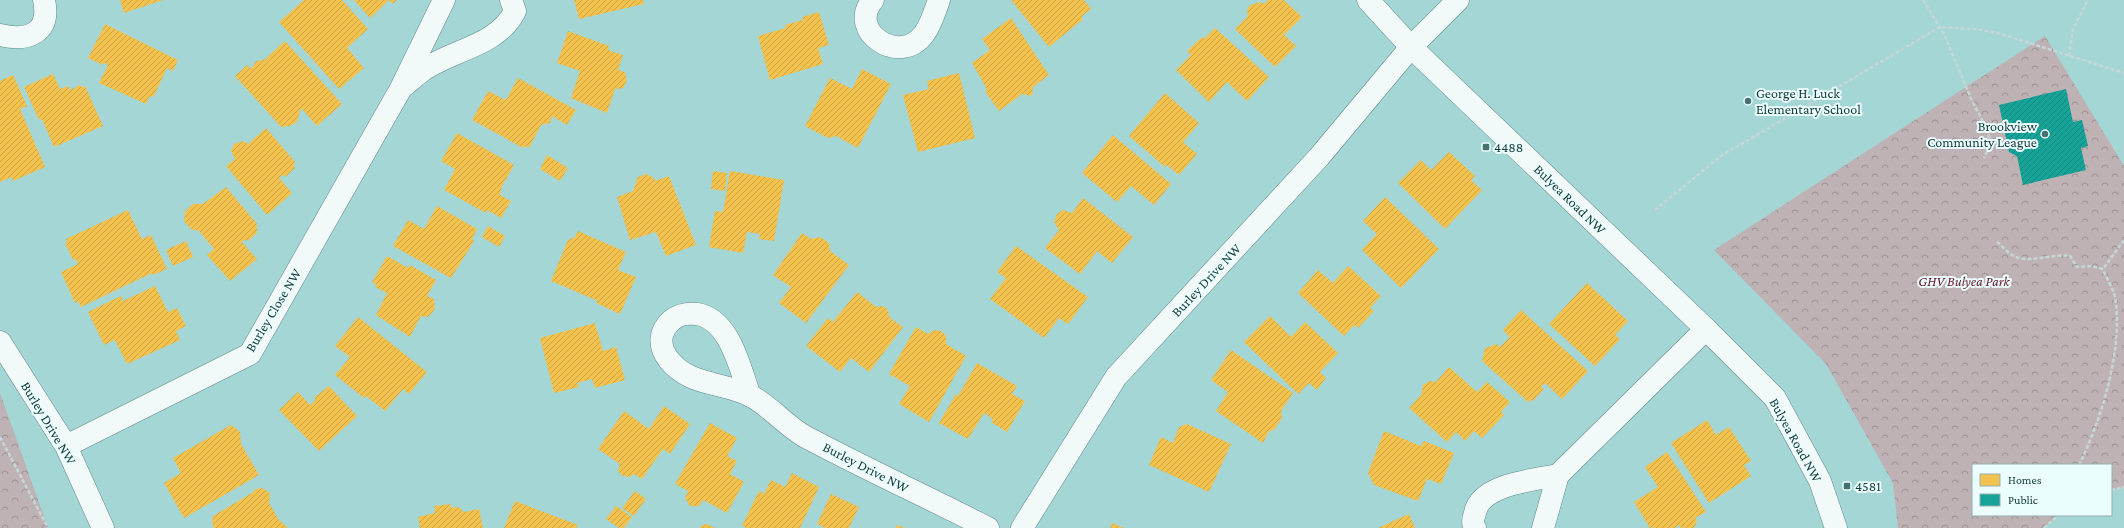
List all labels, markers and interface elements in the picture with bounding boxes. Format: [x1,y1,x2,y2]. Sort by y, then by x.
place label: George H. Luck Elementary School [1756,85,1861,117]
marker: George H. Luck Elementary School [1743,96,1753,106]
place label: Brookview Community League [1927,118,2038,150]
marker: Brookview Community League [2040,129,2050,139]
place label: 4488 [1494,139,1523,155]
marker: 4488 [1481,142,1491,152]
street label: Bulyea Road NW [1531,161,1609,237]
street label: Burley Drive NW [1168,240,1244,320]
street label: Burley Close NW [242,265,304,354]
park label: GHV Bulyea Park [1918,273,2011,289]
street label: Burley Drive NW [18,379,80,468]
street label: Bulyea Road NW [1766,395,1826,485]
street label: Burley Drive NW [820,439,912,496]
legend [1972,464,2112,516]
text: Homes [2008,473,2042,487]
place label: 4581 [1855,478,1881,494]
marker: 4581 [1842,481,1852,491]
text: Public [2008,493,2038,507]

